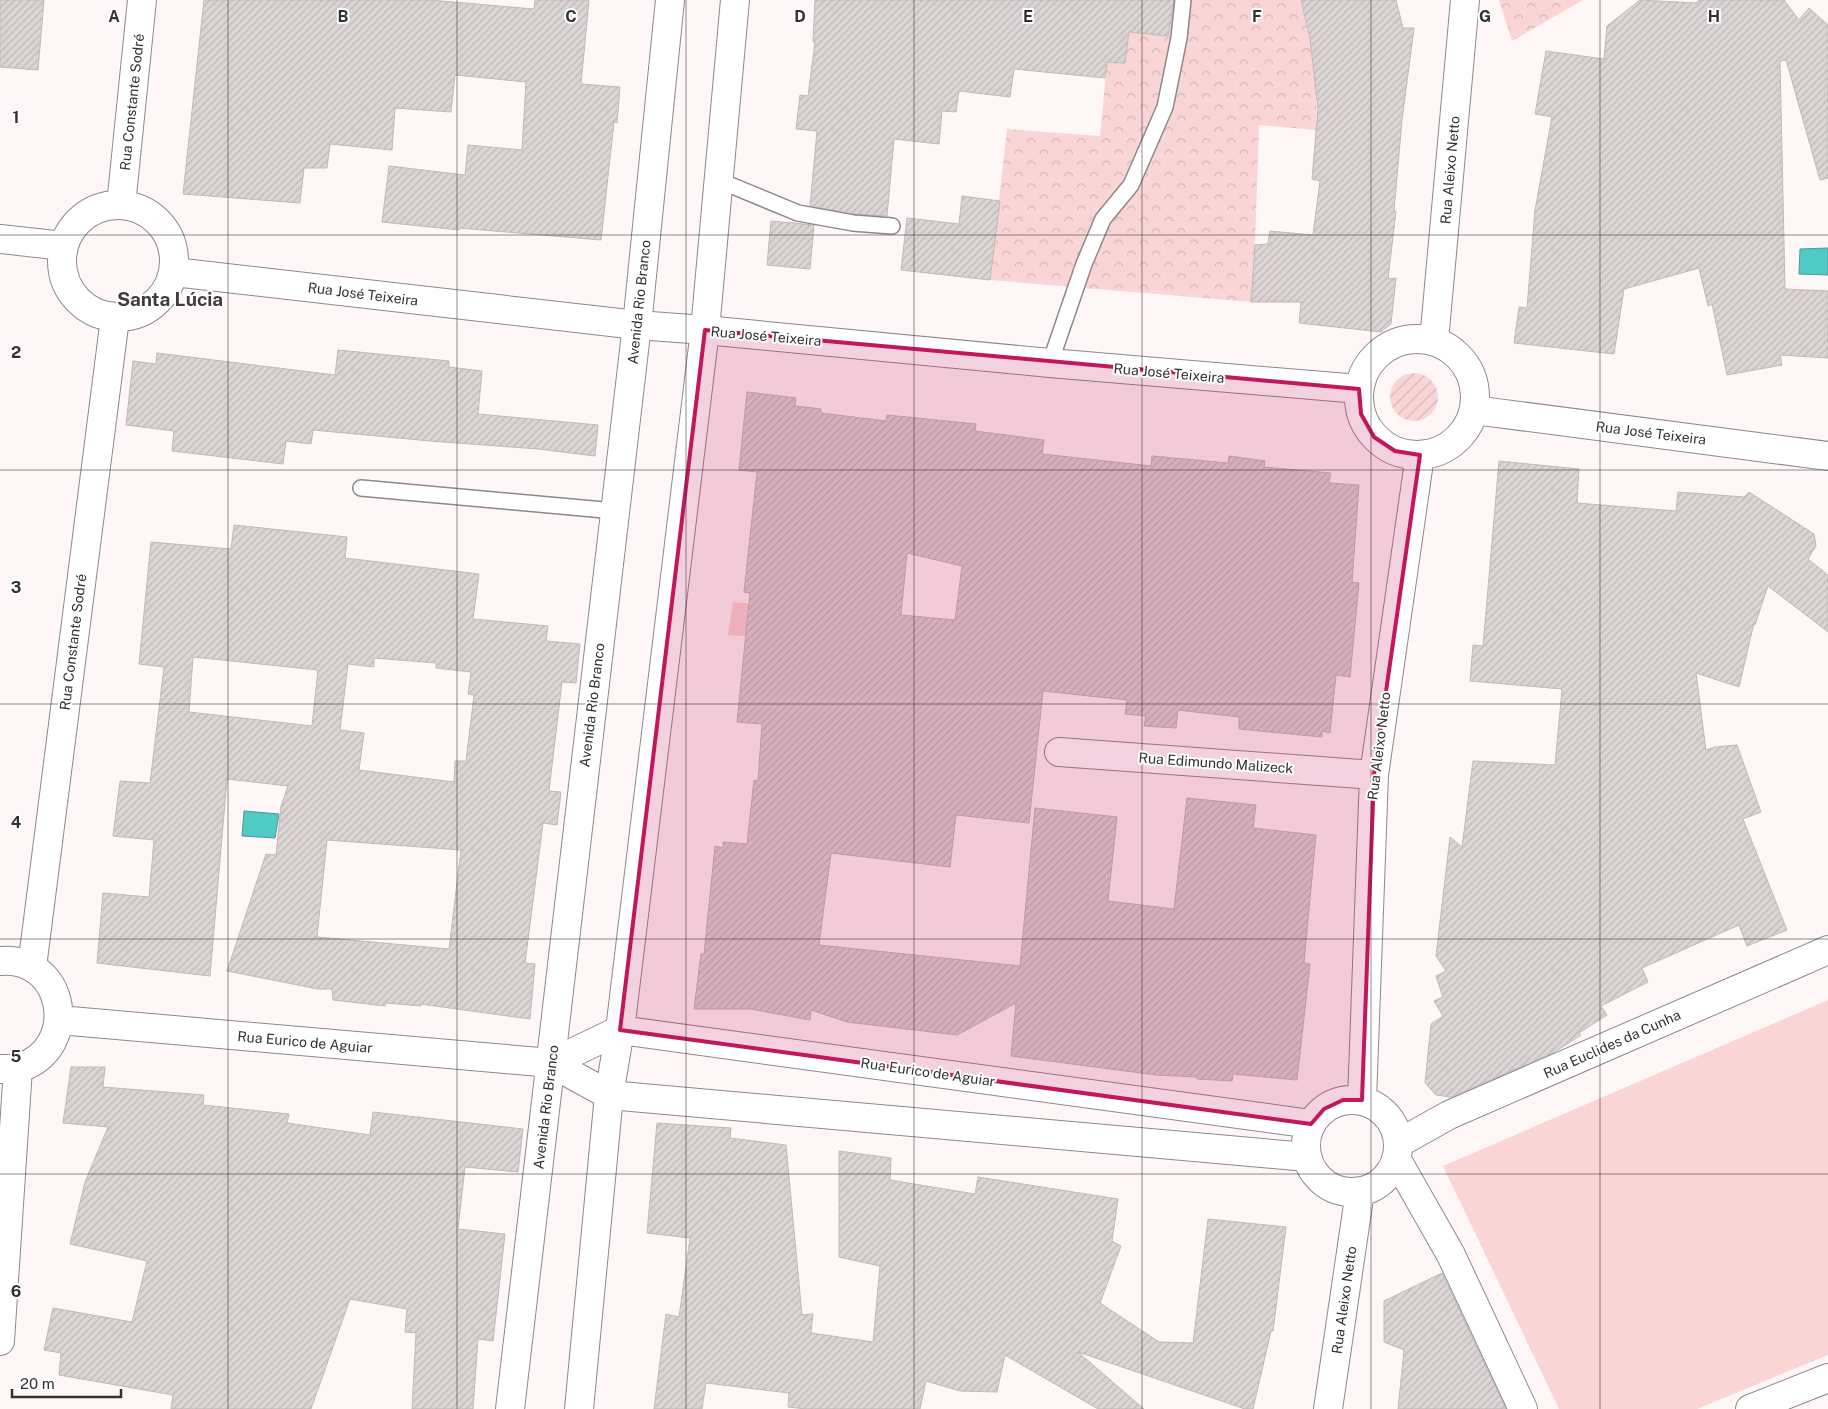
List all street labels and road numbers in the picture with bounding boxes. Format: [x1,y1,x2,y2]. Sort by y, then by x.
street label: Rua Constante Sodré [117,33,147,171]
street label: Rua Aleixo Netto [1437,115,1463,225]
street label: Avenida Rio Branco [625,239,653,365]
street label: Rua José Teixeira [307,279,419,309]
street label: Rua José Teixeira [710,323,822,349]
street label: Rua José Teixeira [1113,360,1225,386]
street label: Rua José Teixeira [1595,418,1707,448]
street label: Rua Constante Sodré [57,573,89,711]
street label: Avenida Rio Branco [576,642,608,768]
street label: Rua Aleixo Netto [1364,691,1394,801]
street label: Rua Edimundo Malizeck [1138,750,1294,776]
street label: Rua Euclides da Cunha [1541,1007,1683,1081]
street label: Rua Eurico de Aguiar [237,1028,373,1056]
street label: Avenida Rio Branco [530,1044,562,1170]
street label: Rua Eurico de Aguiar [860,1055,996,1089]
street label: Rua Aleixo Netto [1329,1245,1359,1355]

